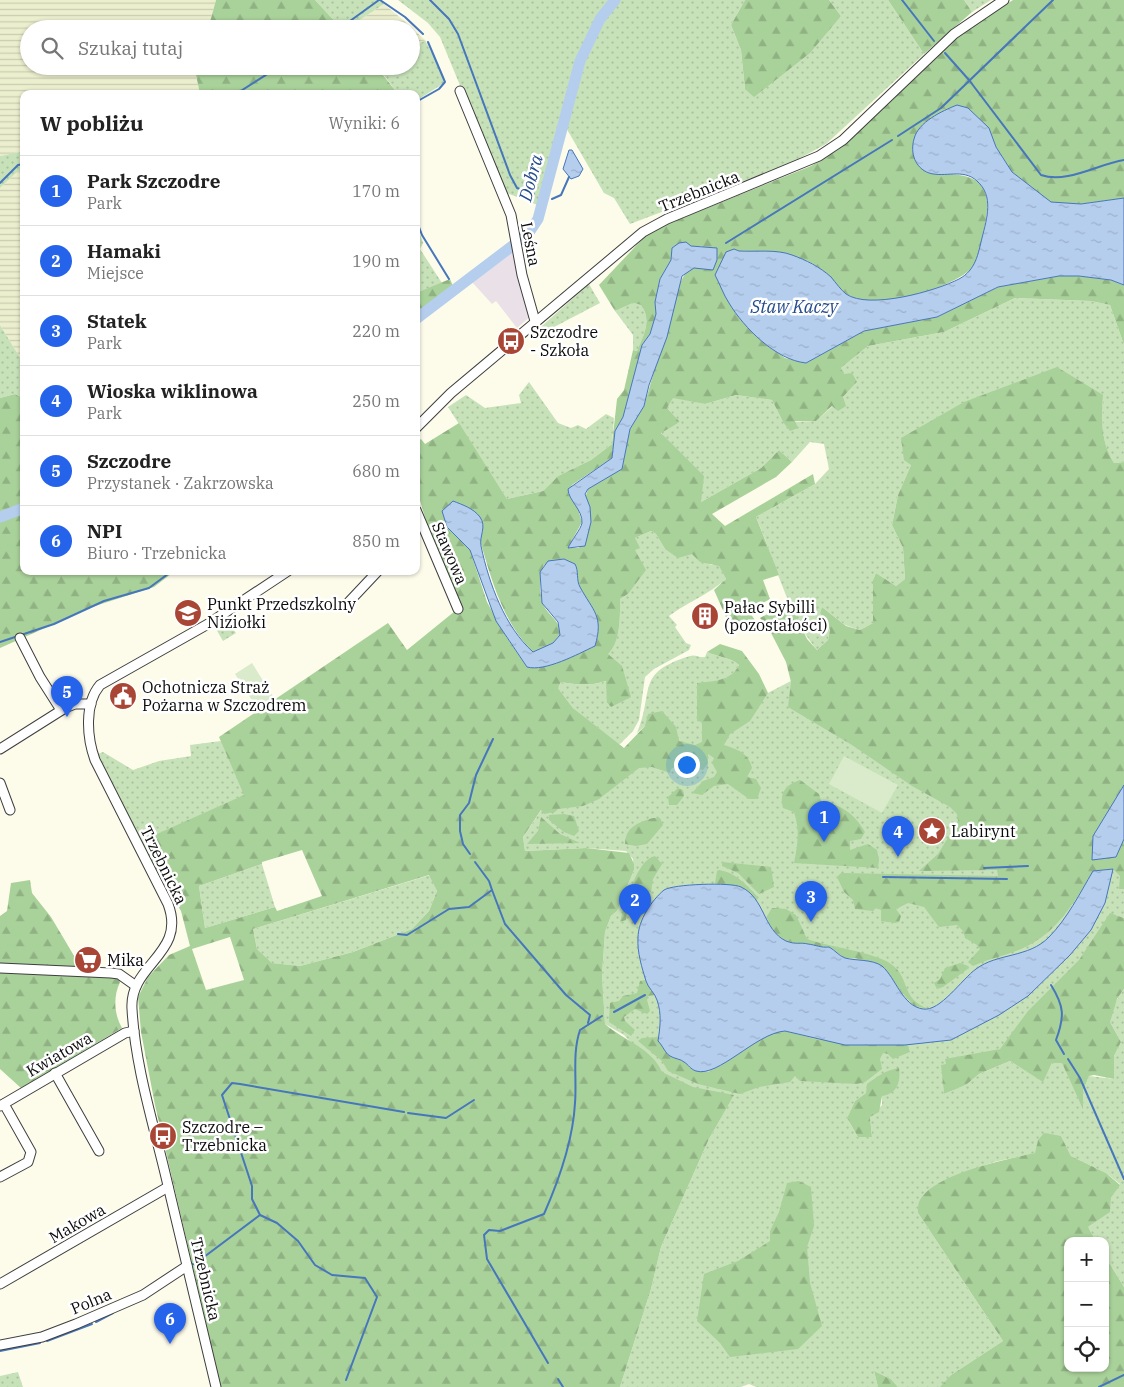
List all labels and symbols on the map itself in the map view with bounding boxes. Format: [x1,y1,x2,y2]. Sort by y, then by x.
water label: Dobra [513,152,548,205]
street label: Trzebnicka [656,166,742,216]
street label: Leśna [517,220,545,268]
water label: Staw Kaczy [749,295,839,318]
place label: Szczodre - Szkoła [530,322,598,360]
bus stop icon: Szczodre - Szkoła [496,326,526,356]
street label: Stawowa [428,519,472,587]
place label: Punkt Przedszkolny Niziołki [207,594,357,632]
place label: Pałac Sybilli (pozostałości) [724,597,828,635]
school or university icon: Punkt Przedszkolny Niziołki [173,598,203,628]
building icon: Pałac Sybilli (pozostałości) [690,601,720,631]
pin: 5 [51,676,83,717]
place label: Ochotnicza Straż Pożarna w Szczodrem [142,677,307,715]
public building icon: Ochotnicza Straż Pożarna w Szczodrem [108,681,138,711]
your location [674,752,700,778]
pin: 1 [808,801,840,842]
pin: 4 [882,816,914,857]
place icon: Labirynt [917,816,947,846]
place label: Labirynt [951,821,1016,841]
street label: Trzebnicka [136,822,192,908]
pin: 3 [795,881,827,922]
pin: 2 [619,884,651,925]
supermarket icon: Mika [73,945,103,975]
place label: Mika [107,950,144,970]
street label: Kwiatowa [23,1027,96,1081]
place label: Szczodre – Trzebnicka [182,1117,267,1155]
bus stop icon: Szczodre – Trzebnicka [148,1121,178,1151]
street label: Makowa [45,1199,109,1247]
street label: Trzebnicka [187,1235,225,1323]
street label: Polna [68,1283,115,1319]
pin: 6 [154,1303,186,1344]

